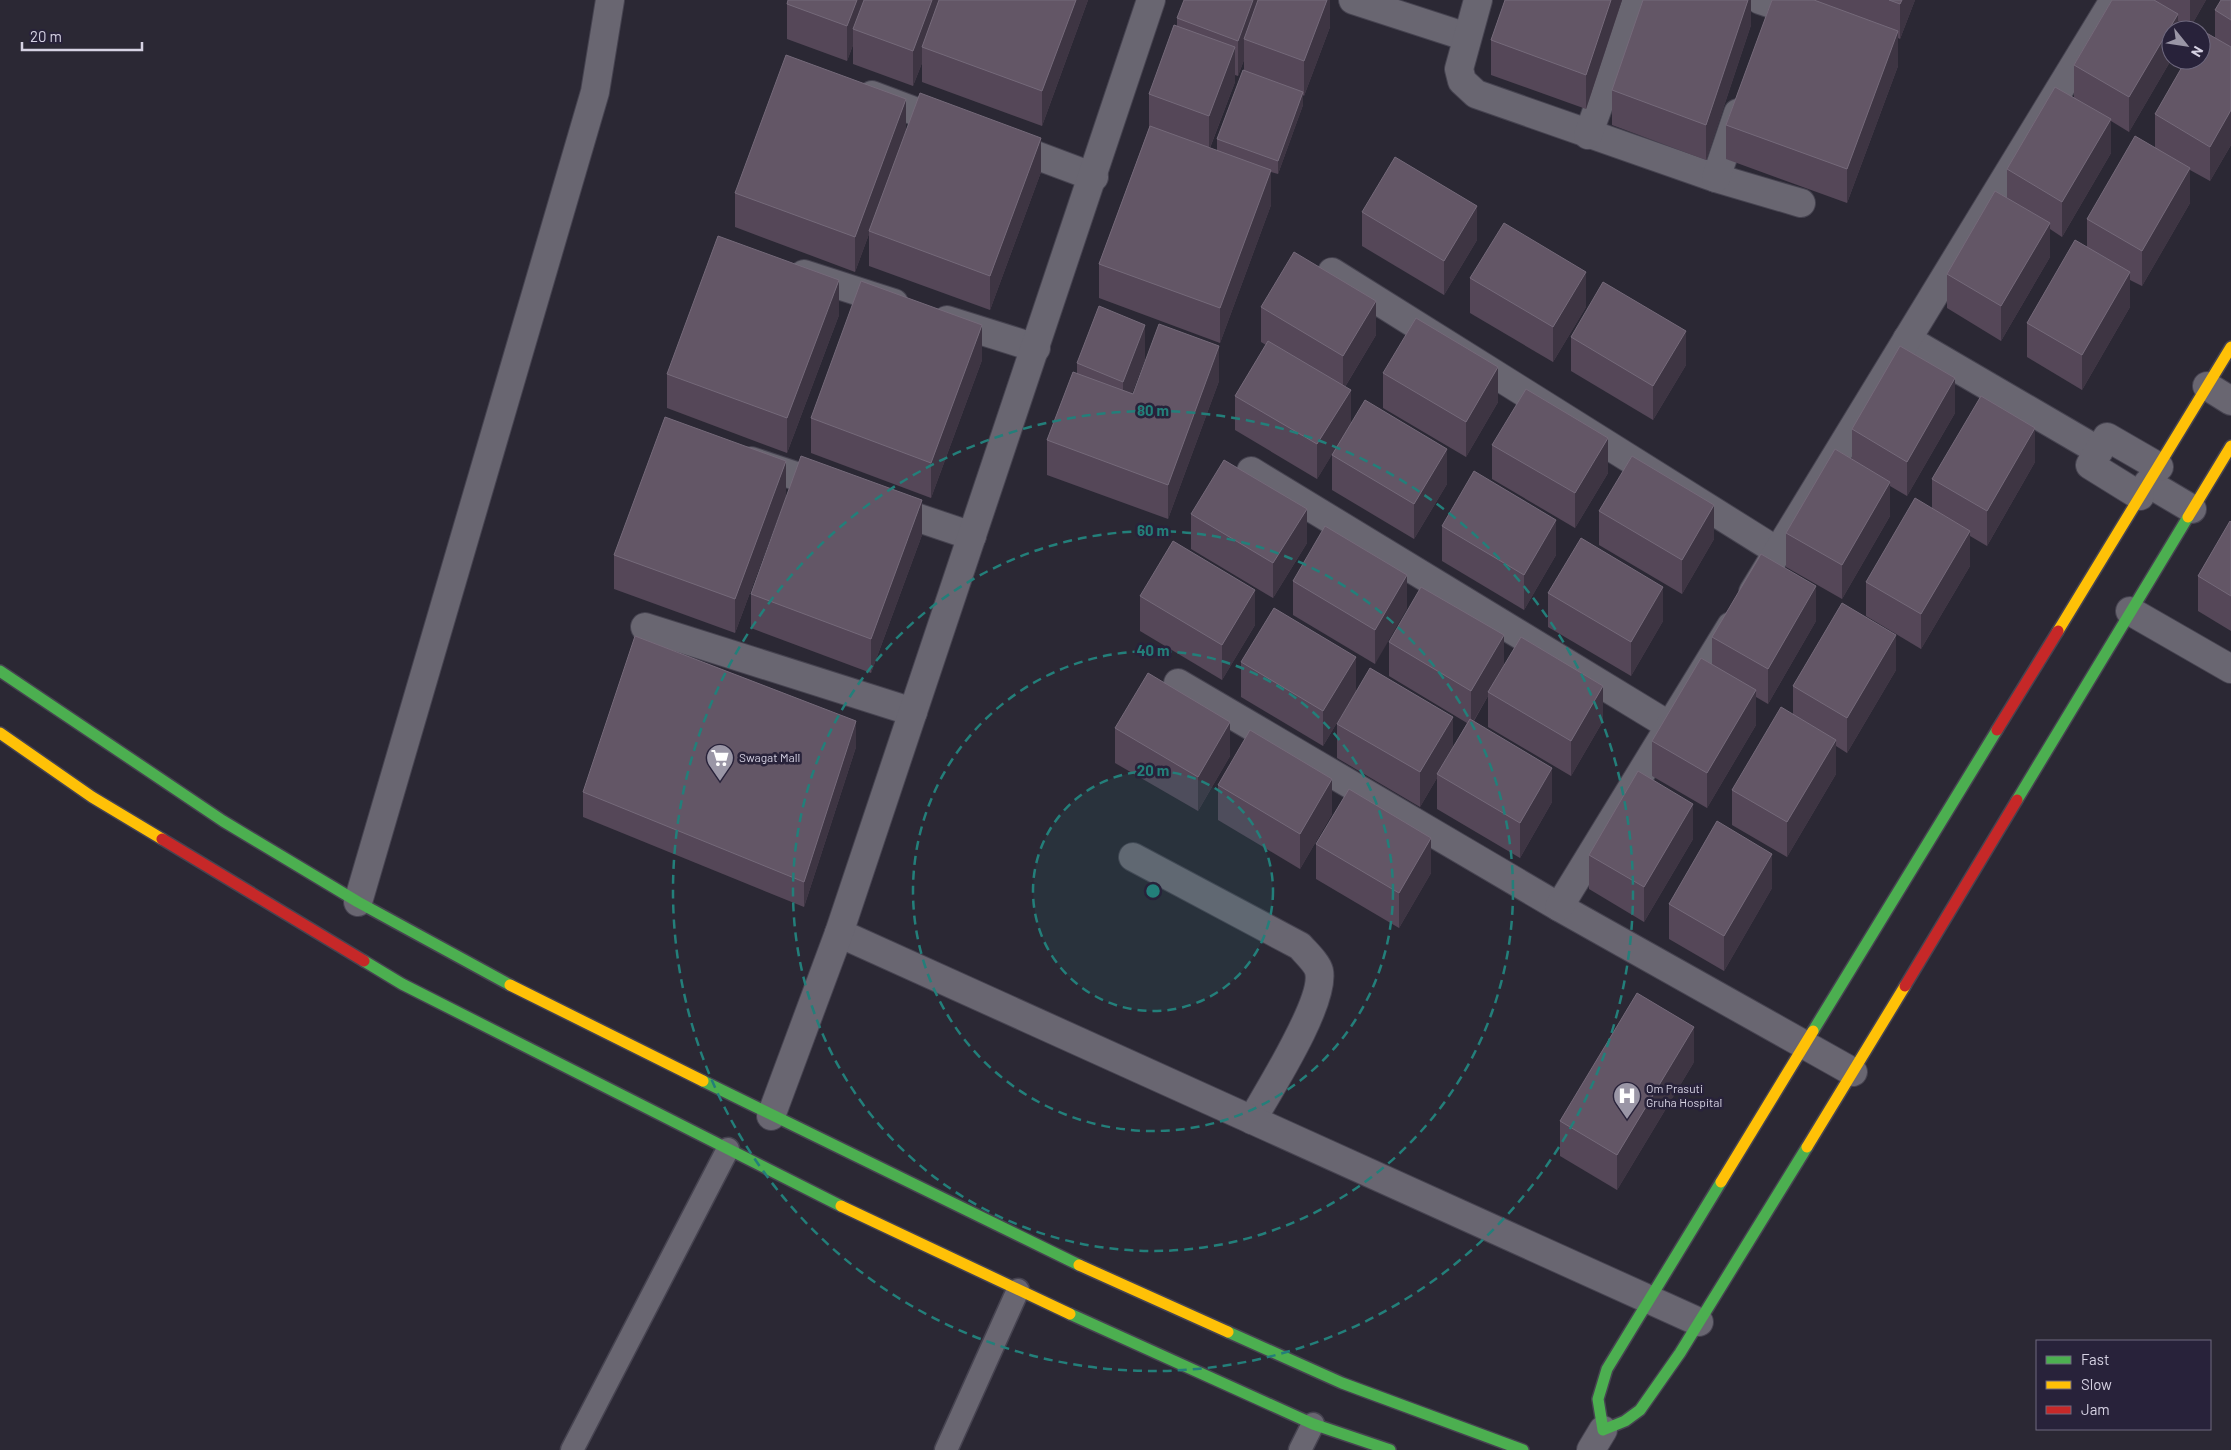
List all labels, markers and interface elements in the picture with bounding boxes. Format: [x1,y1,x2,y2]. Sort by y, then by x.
scale bar [22,20,142,52]
north arrow [2161,20,2211,70]
text: 20 m [30,27,62,45]
text: N [2188,43,2207,60]
text: 80 m [1137,401,1169,419]
text: 60 m [1137,521,1169,539]
text: 40 m [1136,641,1170,659]
supermarket icon: Swagat Mall [705,743,735,782]
place label: Swagat Mall [739,750,800,764]
text: 20 m [1137,761,1169,779]
centre of rings [1144,882,1162,900]
hospital icon: Om Prasuti Gruha Hospital [1612,1081,1642,1120]
place label: Om Prasuti Gruha Hospital [1646,1081,1722,1109]
legend [2036,1340,2211,1430]
text: Fast [2081,1350,2109,1368]
text: Slow [2081,1375,2112,1393]
text: Jam [2081,1400,2110,1418]

